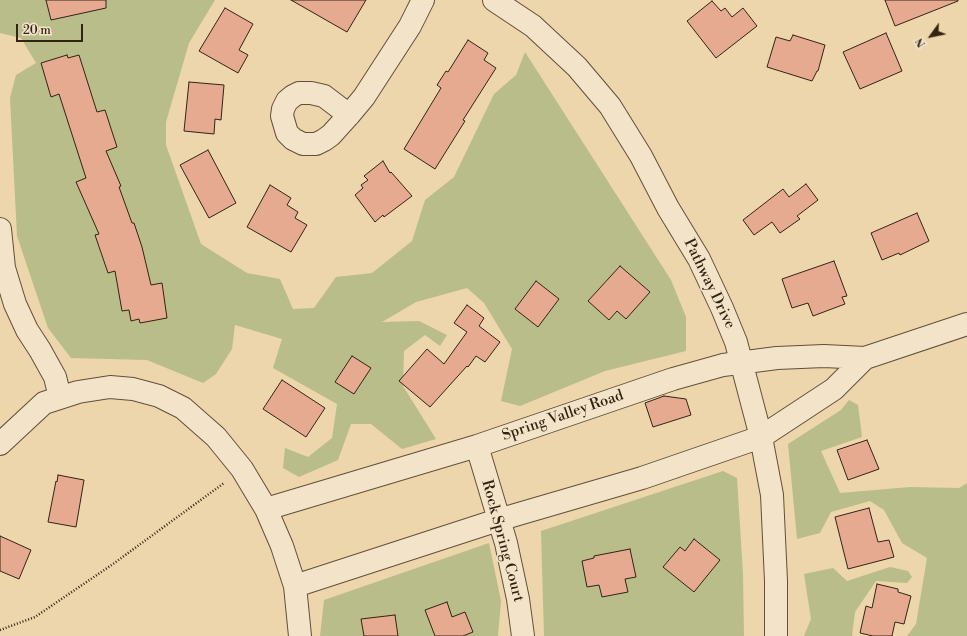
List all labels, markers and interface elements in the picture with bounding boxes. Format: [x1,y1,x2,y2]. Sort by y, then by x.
scale bar [18,16,85,42]
north arrow [911,16,951,56]
text: 20 m [23,23,51,38]
text: N [913,35,929,50]
street label: Pathway Drive [679,236,739,332]
street label: Spring Valley Road [500,387,626,445]
street label: Rock Spring Court [477,478,527,604]

